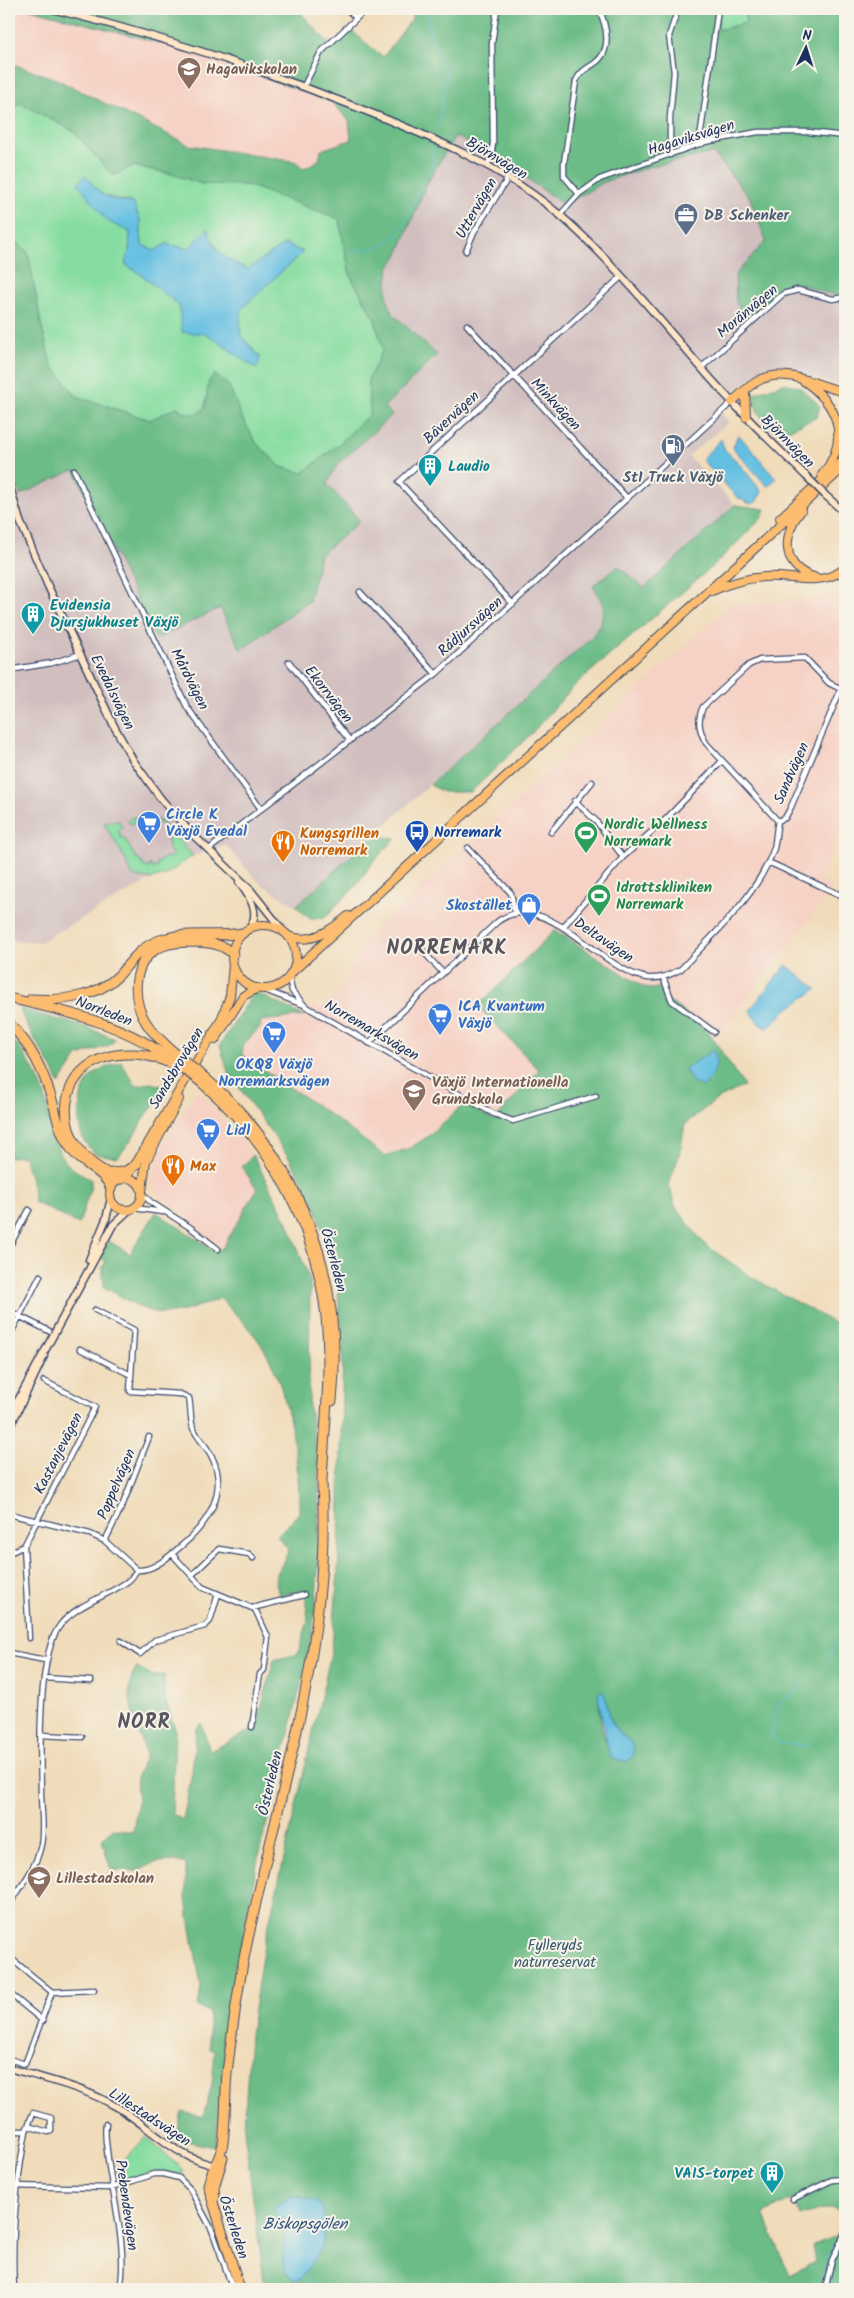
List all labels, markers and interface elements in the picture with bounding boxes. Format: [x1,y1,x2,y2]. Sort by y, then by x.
north arrow [782,22,832,72]
text: N [802,25,812,47]
school or university icon: Hagavikskolan [176,56,202,90]
place label: Hagavikskolan [206,58,297,82]
street label: Hagaviksvägen [645,113,738,163]
street label: Björnvägen [461,131,532,187]
street label: Uttervägen [450,173,504,244]
office icon: DB Schenker [673,202,699,236]
place label: DB Schenker [704,204,790,228]
street label: Moränvägen [712,279,784,345]
street label: Minkvägen [524,372,586,437]
street label: Bävervägen [418,385,485,450]
street label: Björnvägen [755,409,820,474]
fuel station icon: St1 Truck Växjö [660,433,686,467]
building icon: Laudio [417,453,443,487]
place label: Laudio [448,455,490,479]
place label: St1 Truck Växjö [623,466,724,490]
street label: Rådjursvägen [433,591,509,663]
place label: Evidensia Djursjukhuset Växjö [50,594,180,635]
building icon: Evidensia Djursjukhuset Växjö [20,601,46,635]
street label: Mårdvägen [163,644,215,715]
street label: Evedalsvägen [83,650,141,734]
street label: Ekorrvägen [298,661,359,729]
street label: Sandvägen [768,738,816,808]
place label: Circle K Växjö Evedal [166,803,247,844]
supermarket icon: Circle K Växjö Evedal [136,810,162,844]
place label: Nordic Wellness Norremark [604,813,708,854]
bus stop icon: Norremark [404,819,430,853]
sports icon: Nordic Wellness Norremark [573,820,599,854]
place label: Norremark [434,821,502,845]
place label: Kungsgrillen Norremark [300,822,379,863]
restaurant icon: Kungsgrillen Norremark [270,829,296,863]
place label: Idrottskliniken Norremark [616,876,712,917]
sports icon: Idrottskliniken Norremark [586,883,612,917]
shop icon: Skostället [516,892,542,926]
place label: Skostället [446,894,512,918]
street label: Deltavägen [568,912,638,970]
district label: NORREMARK [387,933,507,965]
street label: Norrleden [72,990,136,1034]
street label: Norremarksvägen [319,994,424,1068]
place label: ICA Kvantum Växjö [458,995,545,1036]
supermarket icon: ICA Kvantum Växjö [427,1002,453,1036]
supermarket icon: OKQ8 Växjö Norremarksvägen [261,1020,287,1054]
street label: Sandsbrovägen [143,1023,211,1114]
place label: OKQ8 Växjö Norremarksvägen [218,1053,330,1094]
place label: Växjö Internationella Grundskola [432,1071,569,1112]
school or university icon: Växjö Internationella Grundskola [401,1078,427,1112]
supermarket icon: Lidl [195,1117,221,1151]
place label: Lidl [226,1119,250,1143]
restaurant icon: Max [160,1153,186,1187]
place label: Max [190,1155,217,1179]
street label: Österleden [313,1225,353,1295]
street label: Kastanjevägen [28,1408,90,1499]
street label: Poppelvägen [91,1445,143,1524]
district label: NORR [117,1707,171,1739]
street label: Österleden [252,1748,290,1818]
school or university icon: Lillestadskolan [26,1865,52,1899]
place label: Lillestadskolan [56,1867,154,1891]
park label: Fylleryds naturreservat [514,1934,596,1975]
street label: Lillestadsvägen [103,2082,196,2154]
street label: Prebendevägen [108,2158,144,2252]
building icon: VAIS-torpet [759,2160,785,2194]
place label: VAIS-torpet [674,2162,754,2186]
street label: Österleden [211,2192,255,2262]
water label: Biskopsgölen [263,2212,349,2237]

